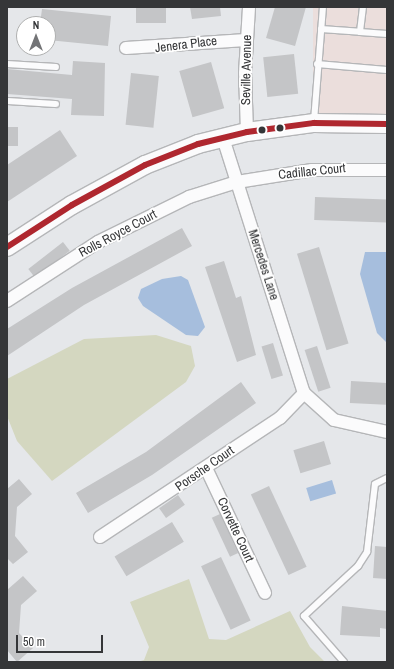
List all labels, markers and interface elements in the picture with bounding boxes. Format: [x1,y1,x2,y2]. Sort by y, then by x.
north arrow [16,16,56,56]
text: N [33,18,39,32]
street label: Jenera Place [154,33,218,57]
street label: Seville Avenue [239,34,255,106]
unlabelled marker [275,123,285,133]
unlabelled marker [257,125,267,135]
street label: Cadillac Court [278,161,346,183]
street label: Rolls Royce Court [76,207,160,261]
street label: Mercedes Lane [244,228,282,302]
street label: Porsche Court [173,443,237,495]
street label: Corvette Court [213,495,257,565]
scale bar [18,627,105,653]
text: 50 m [23,634,45,650]

